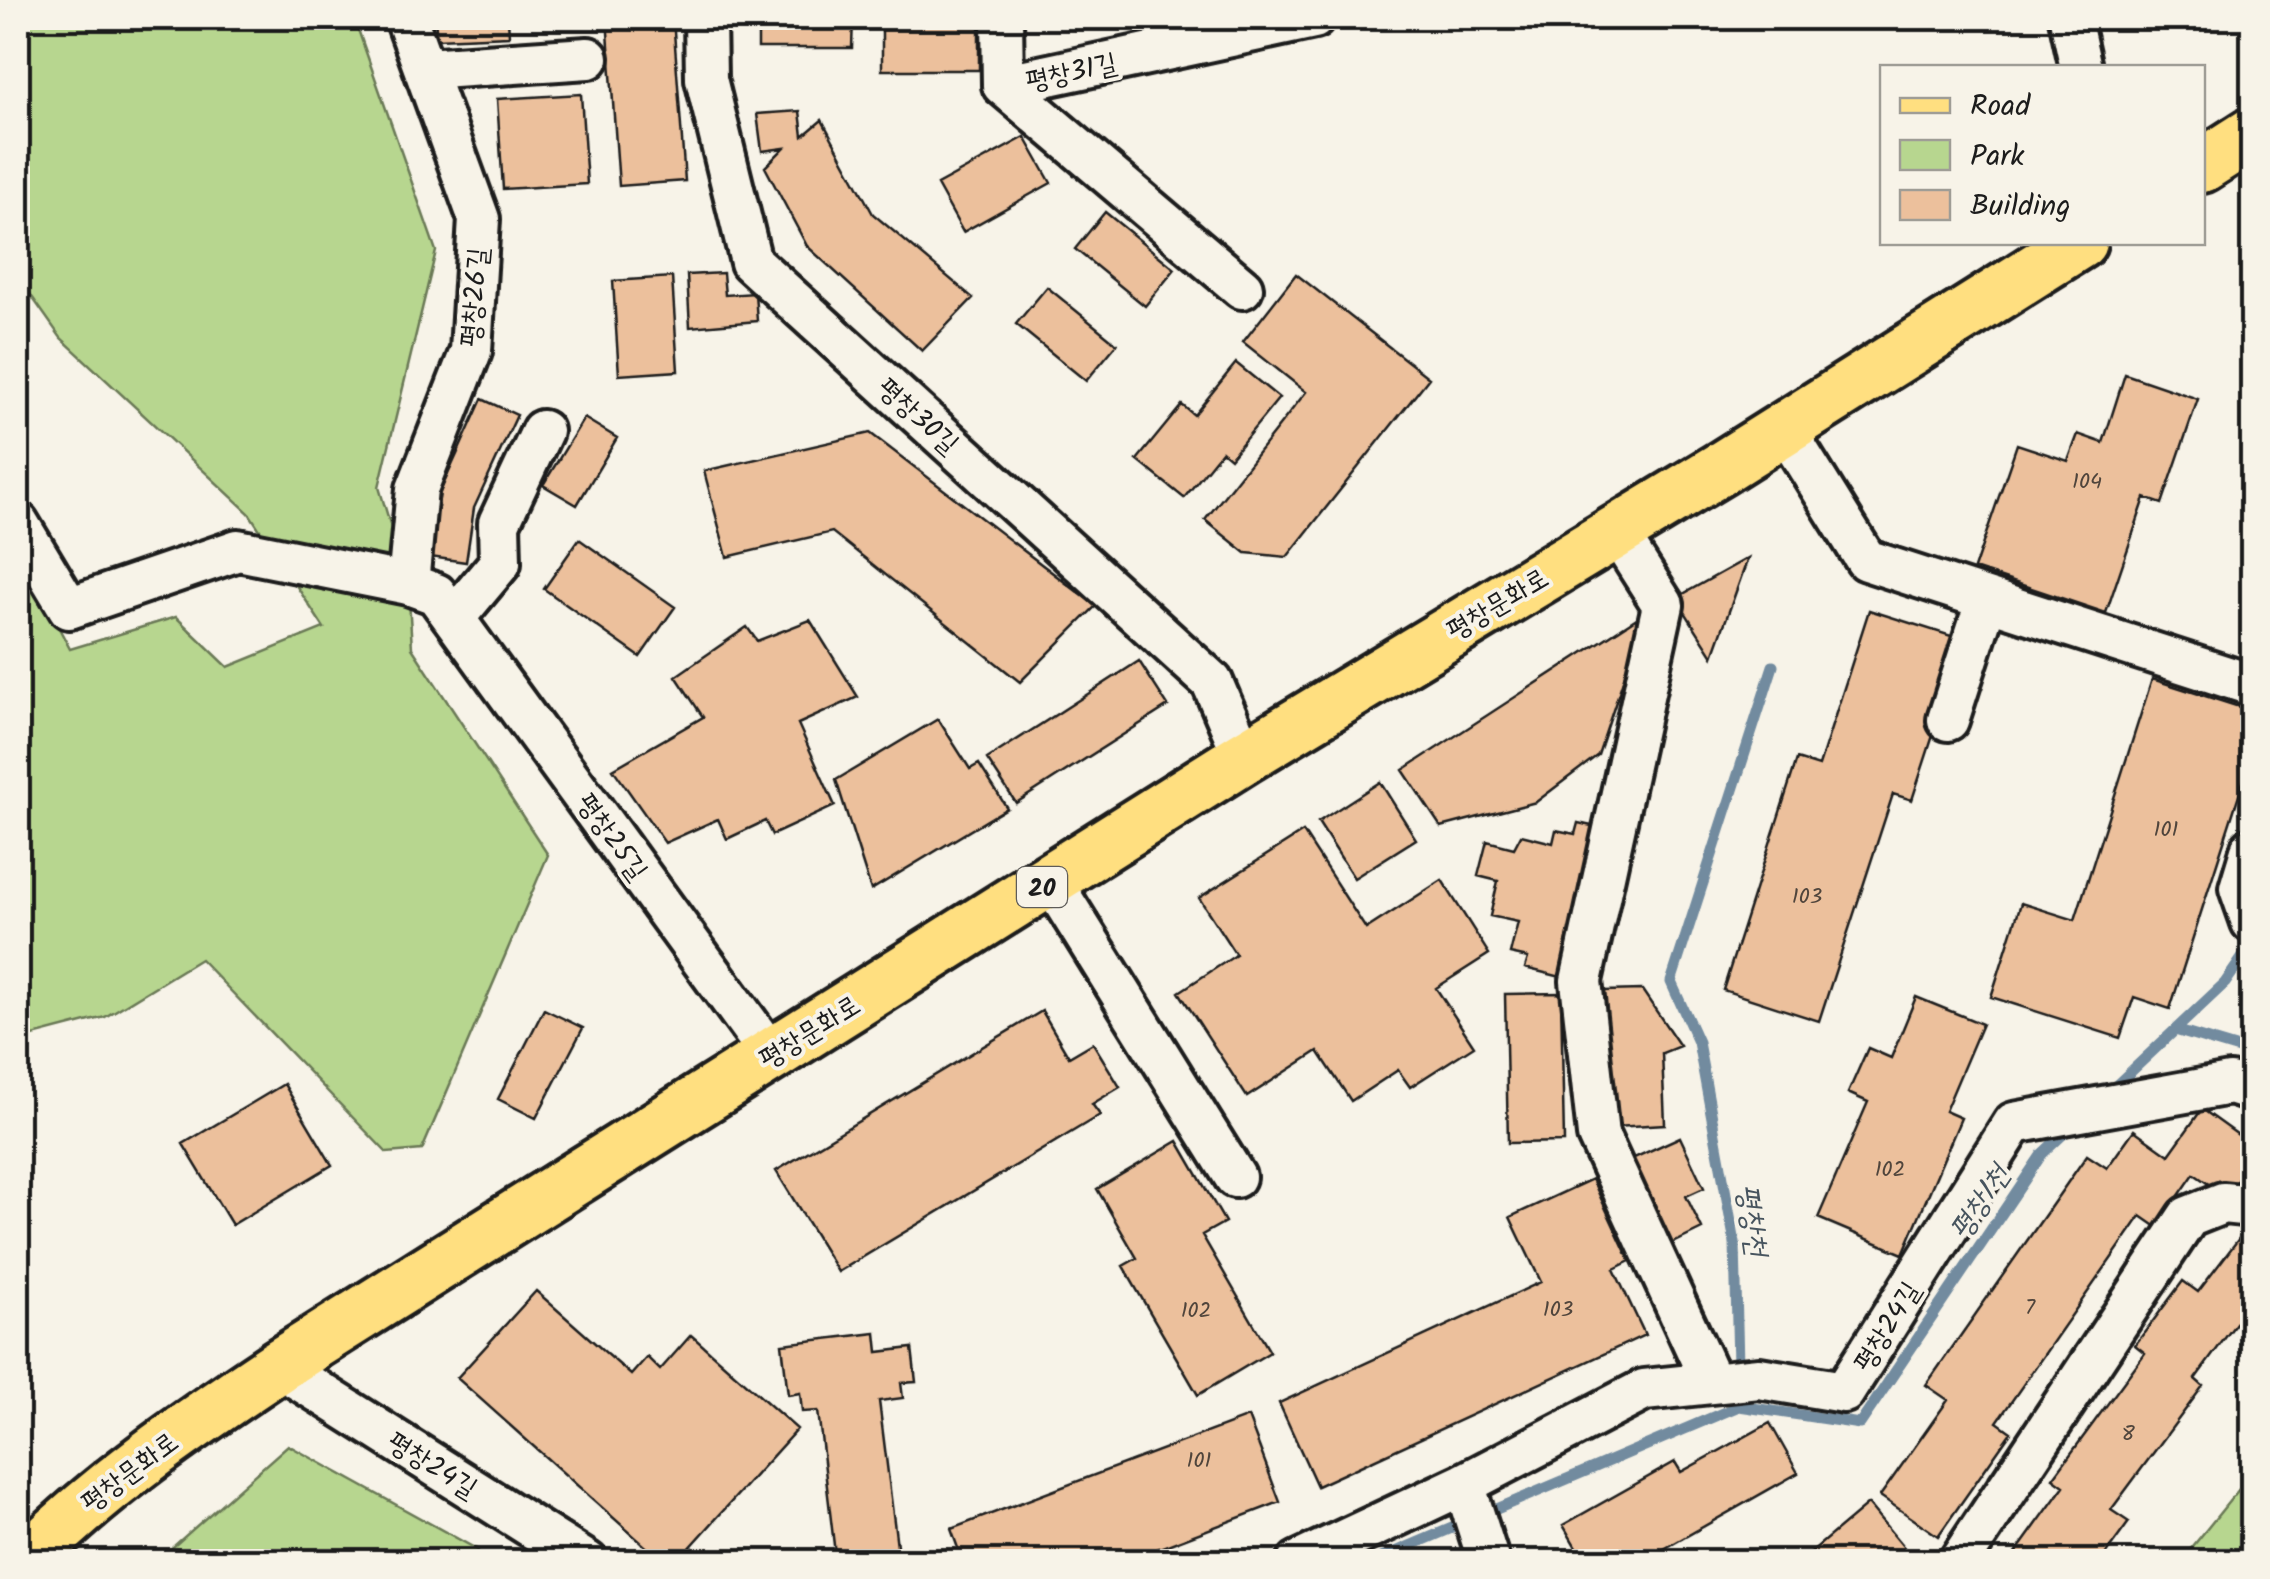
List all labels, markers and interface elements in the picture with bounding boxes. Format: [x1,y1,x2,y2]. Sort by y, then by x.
street label: 평창31길 [1022,42,1121,105]
legend [1880,65,2205,245]
text: Road [1970,83,2031,131]
text: Park [1970,133,2025,181]
text: Building [1970,183,2070,231]
street label: 평창26길 [449,246,502,349]
street label: 평창30길 [866,367,969,466]
house number: 104 [2072,465,2102,500]
street label: 평창문화로 [1438,557,1558,653]
street label: 평창25길 [564,784,658,891]
house number: 101 [2154,813,2178,848]
road number: 20 [1017,867,1067,907]
house number: 103 [1792,880,1822,915]
street label: 평창문화로 [751,984,870,1082]
house number: 102 [1875,1153,1905,1188]
water label: 평창1천 [1938,1153,2025,1250]
water label: 평창천 [1722,1181,1780,1262]
street label: 평창24길 [1843,1273,1934,1381]
house number: 7 [2025,1291,2036,1326]
house number: 103 [1543,1293,1573,1328]
house number: 102 [1181,1294,1211,1329]
house number: 8 [2121,1417,2135,1452]
street label: 평창문화로 [72,1421,189,1525]
street label: 평창24길 [378,1421,486,1512]
house number: 101 [1187,1444,1211,1479]

